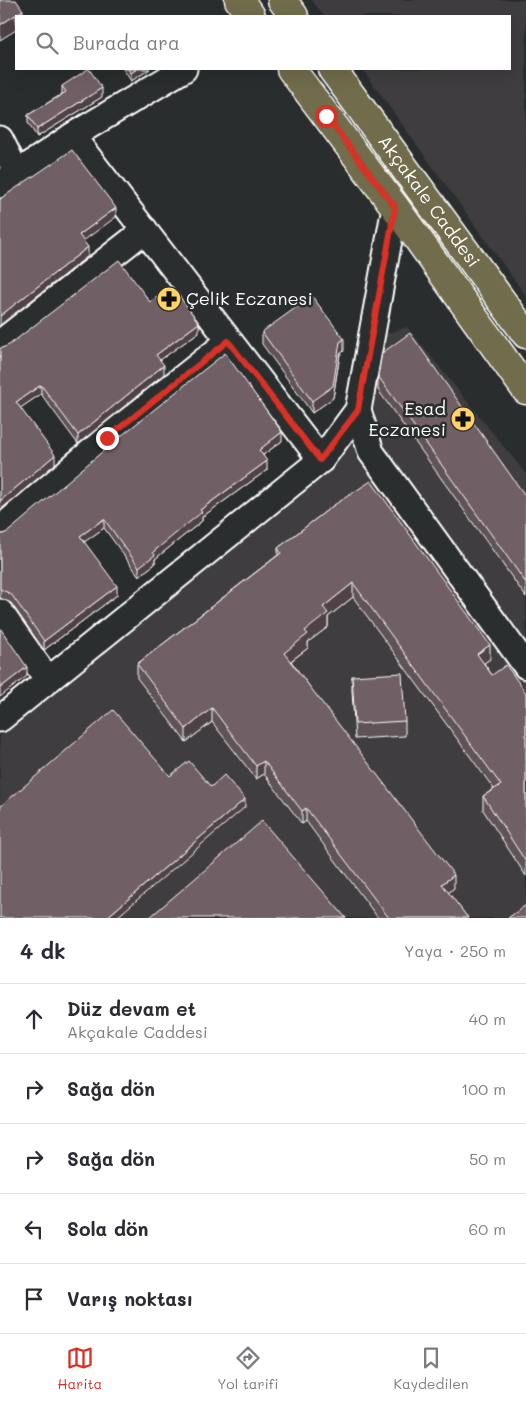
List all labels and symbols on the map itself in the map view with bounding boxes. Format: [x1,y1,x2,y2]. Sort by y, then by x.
route start [315,105,338,128]
street label: Akçakale Caddesi [373,130,486,272]
pharmacy icon: Çelik Eczanesi [156,286,182,312]
place label: Çelik Eczanesi [186,286,313,310]
place label: Esad Eczanesi [369,396,446,441]
pharmacy icon: Esad Eczanesi [450,406,476,432]
route end [96,427,119,450]

